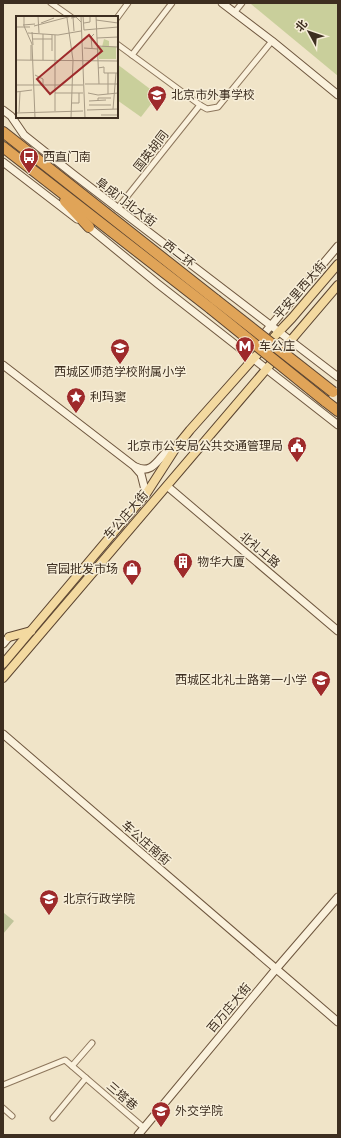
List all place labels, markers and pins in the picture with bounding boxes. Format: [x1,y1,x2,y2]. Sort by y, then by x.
school or university icon: 北京市外事学校 [146,84,168,112]
place label: 北京市外事学校 [171,85,255,103]
bus stop icon: 西直门南 [18,146,40,174]
place label: 西直门南 [43,147,91,165]
metro station icon: 车公庄 [234,335,256,363]
place label: 车公庄 [259,336,295,354]
school or university icon: 西城区师范学校附属小学 [109,337,131,365]
place label: 西城区师范学校附属小学 [54,362,186,380]
place icon: 利玛窦 [65,386,87,414]
place label: 利玛窦 [90,387,126,405]
public building icon: 北京市公安局公共交通管理局 [286,435,308,463]
place label: 北京市公安局公共交通管理局 [127,436,283,454]
building icon: 物华大厦 [172,551,194,579]
place label: 物华大厦 [197,552,245,570]
shop icon: 官园批发市场 [121,558,143,586]
place label: 官园批发市场 [46,559,118,577]
school or university icon: 西城区北礼士路第一小学 [310,669,332,697]
place label: 西城区北礼士路第一小学 [175,670,307,688]
school or university icon: 北京行政学院 [38,888,60,916]
place label: 北京行政学院 [63,889,135,907]
school or university icon: 外交学院 [150,1100,172,1128]
place label: 外交学院 [175,1101,223,1119]

